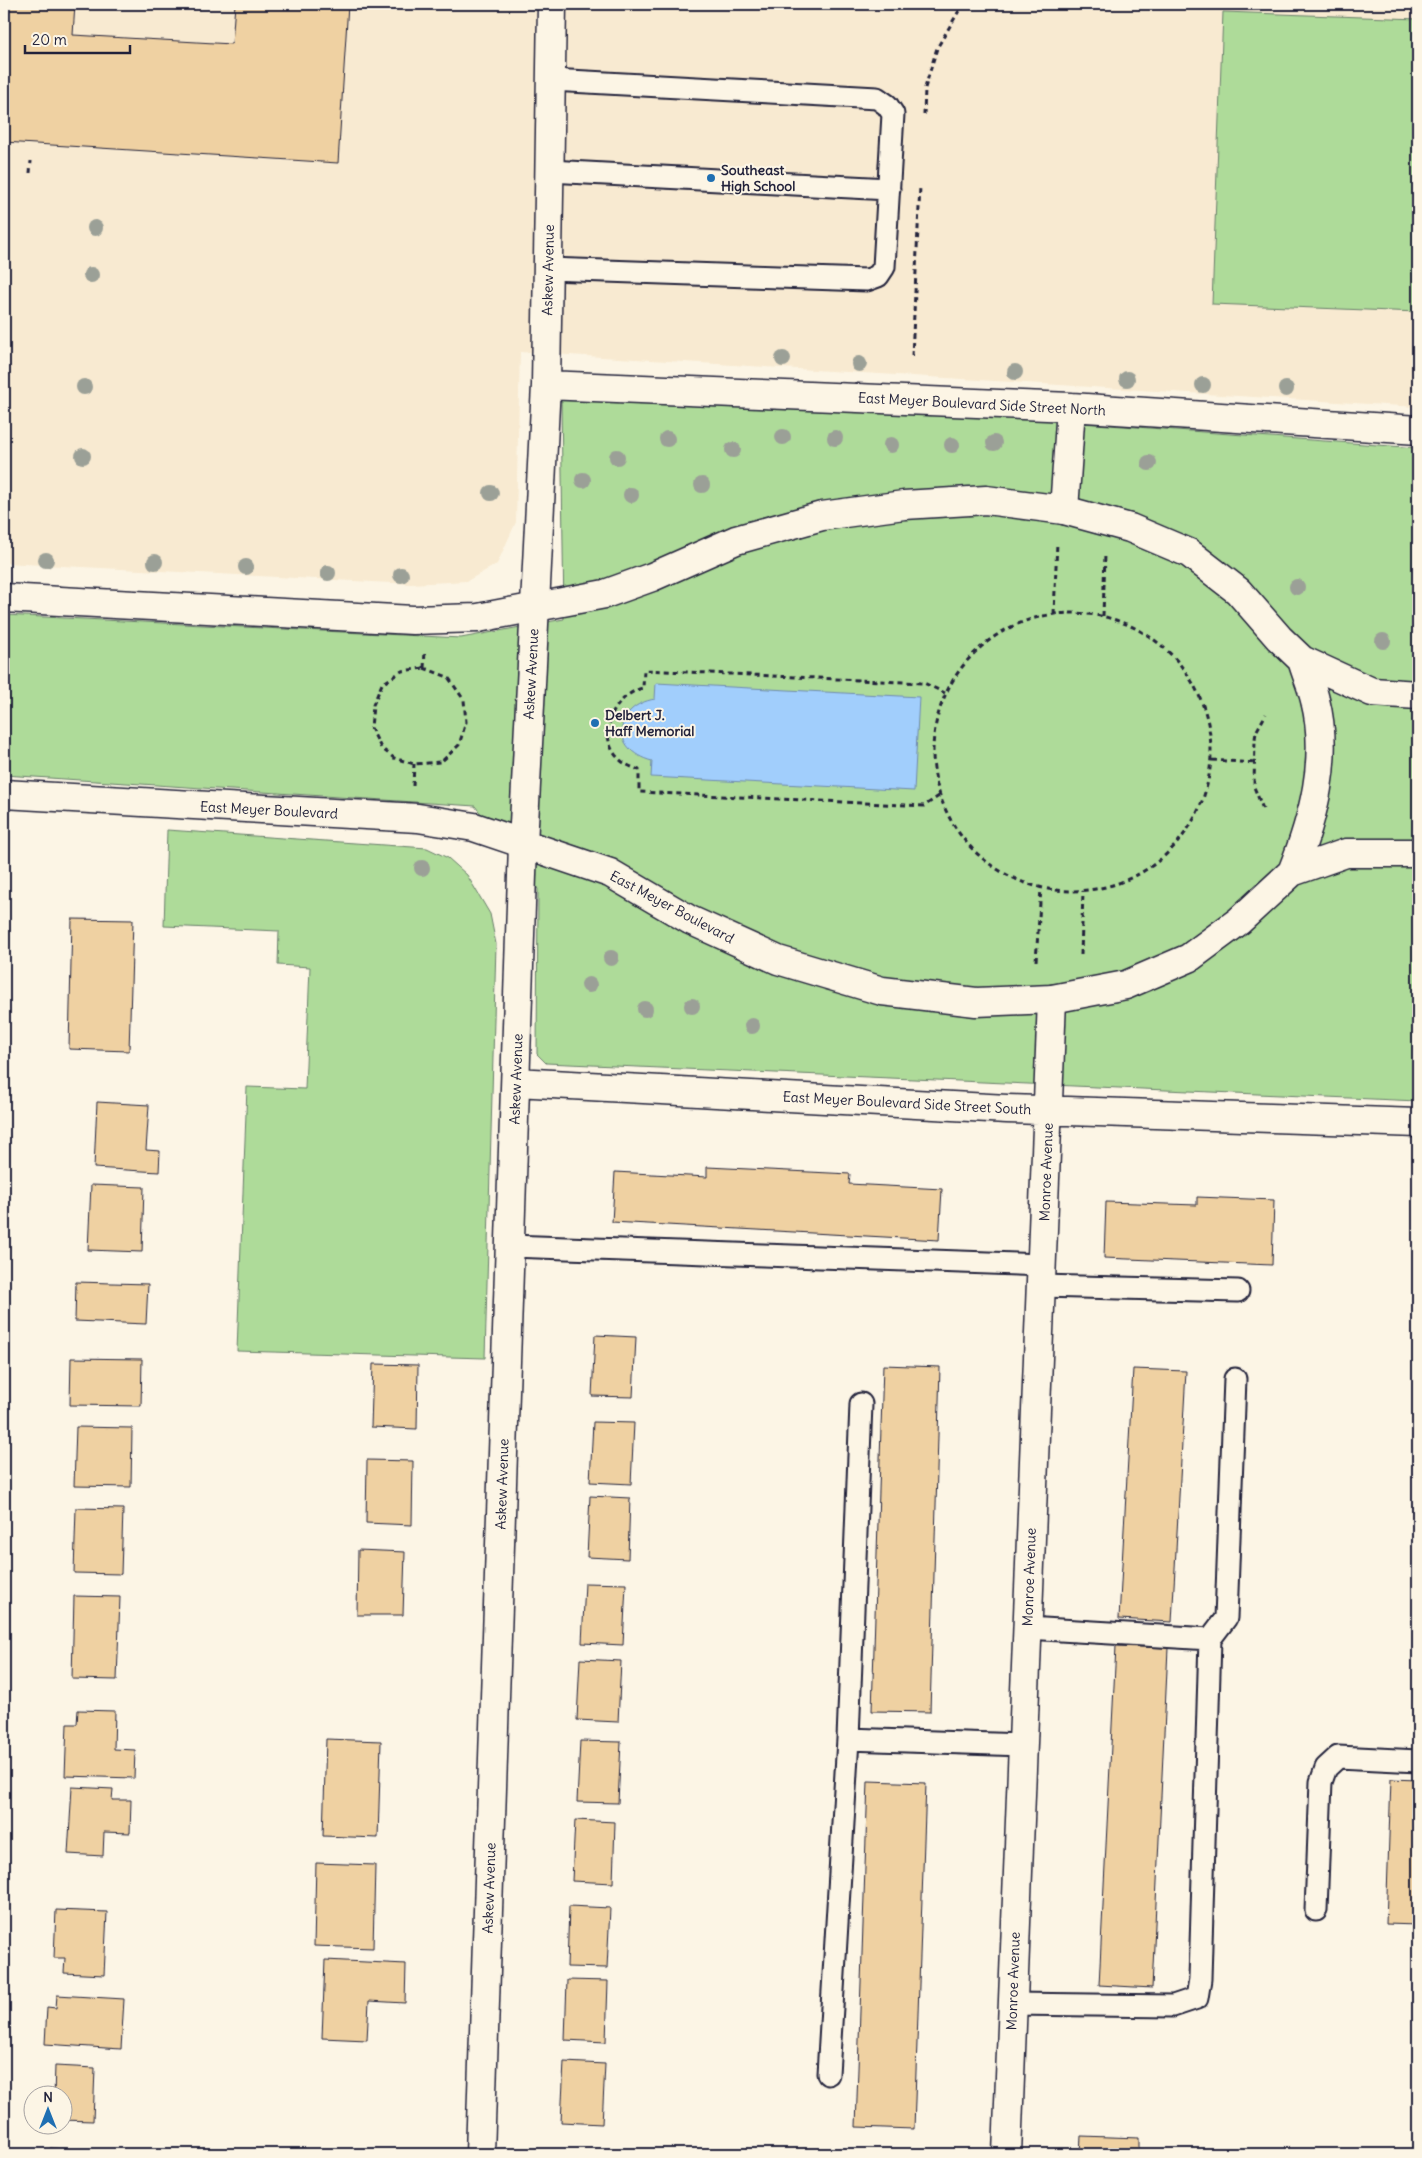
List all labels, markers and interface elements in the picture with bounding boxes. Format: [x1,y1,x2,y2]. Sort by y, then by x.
scale bar [25,22,130,54]
text: 20 m [32,30,67,49]
place label: Southeast High School [721,161,795,195]
marker: Southeast High School [705,172,717,184]
street label: Askew Avenue [538,224,558,316]
street label: East Meyer Boulevard Side Street North [858,389,1106,419]
street label: Askew Avenue [520,628,542,720]
place label: Delbert J. Haff Memorial [605,706,694,740]
marker: Delbert J. Haff Memorial [589,717,601,729]
street label: East Meyer Boulevard [200,797,338,823]
street label: East Meyer Boulevard [607,867,737,947]
street label: Askew Avenue [505,1033,527,1125]
street label: East Meyer Boulevard Side Street South [782,1088,1032,1118]
street label: Monroe Avenue [1035,1122,1057,1222]
street label: Askew Avenue [491,1438,513,1530]
street label: Monroe Avenue [1018,1527,1040,1627]
street label: Askew Avenue [478,1842,500,1934]
street label: Monroe Avenue [1002,1931,1024,2031]
north arrow [22,2086,72,2136]
text: N [43,2088,53,2106]

